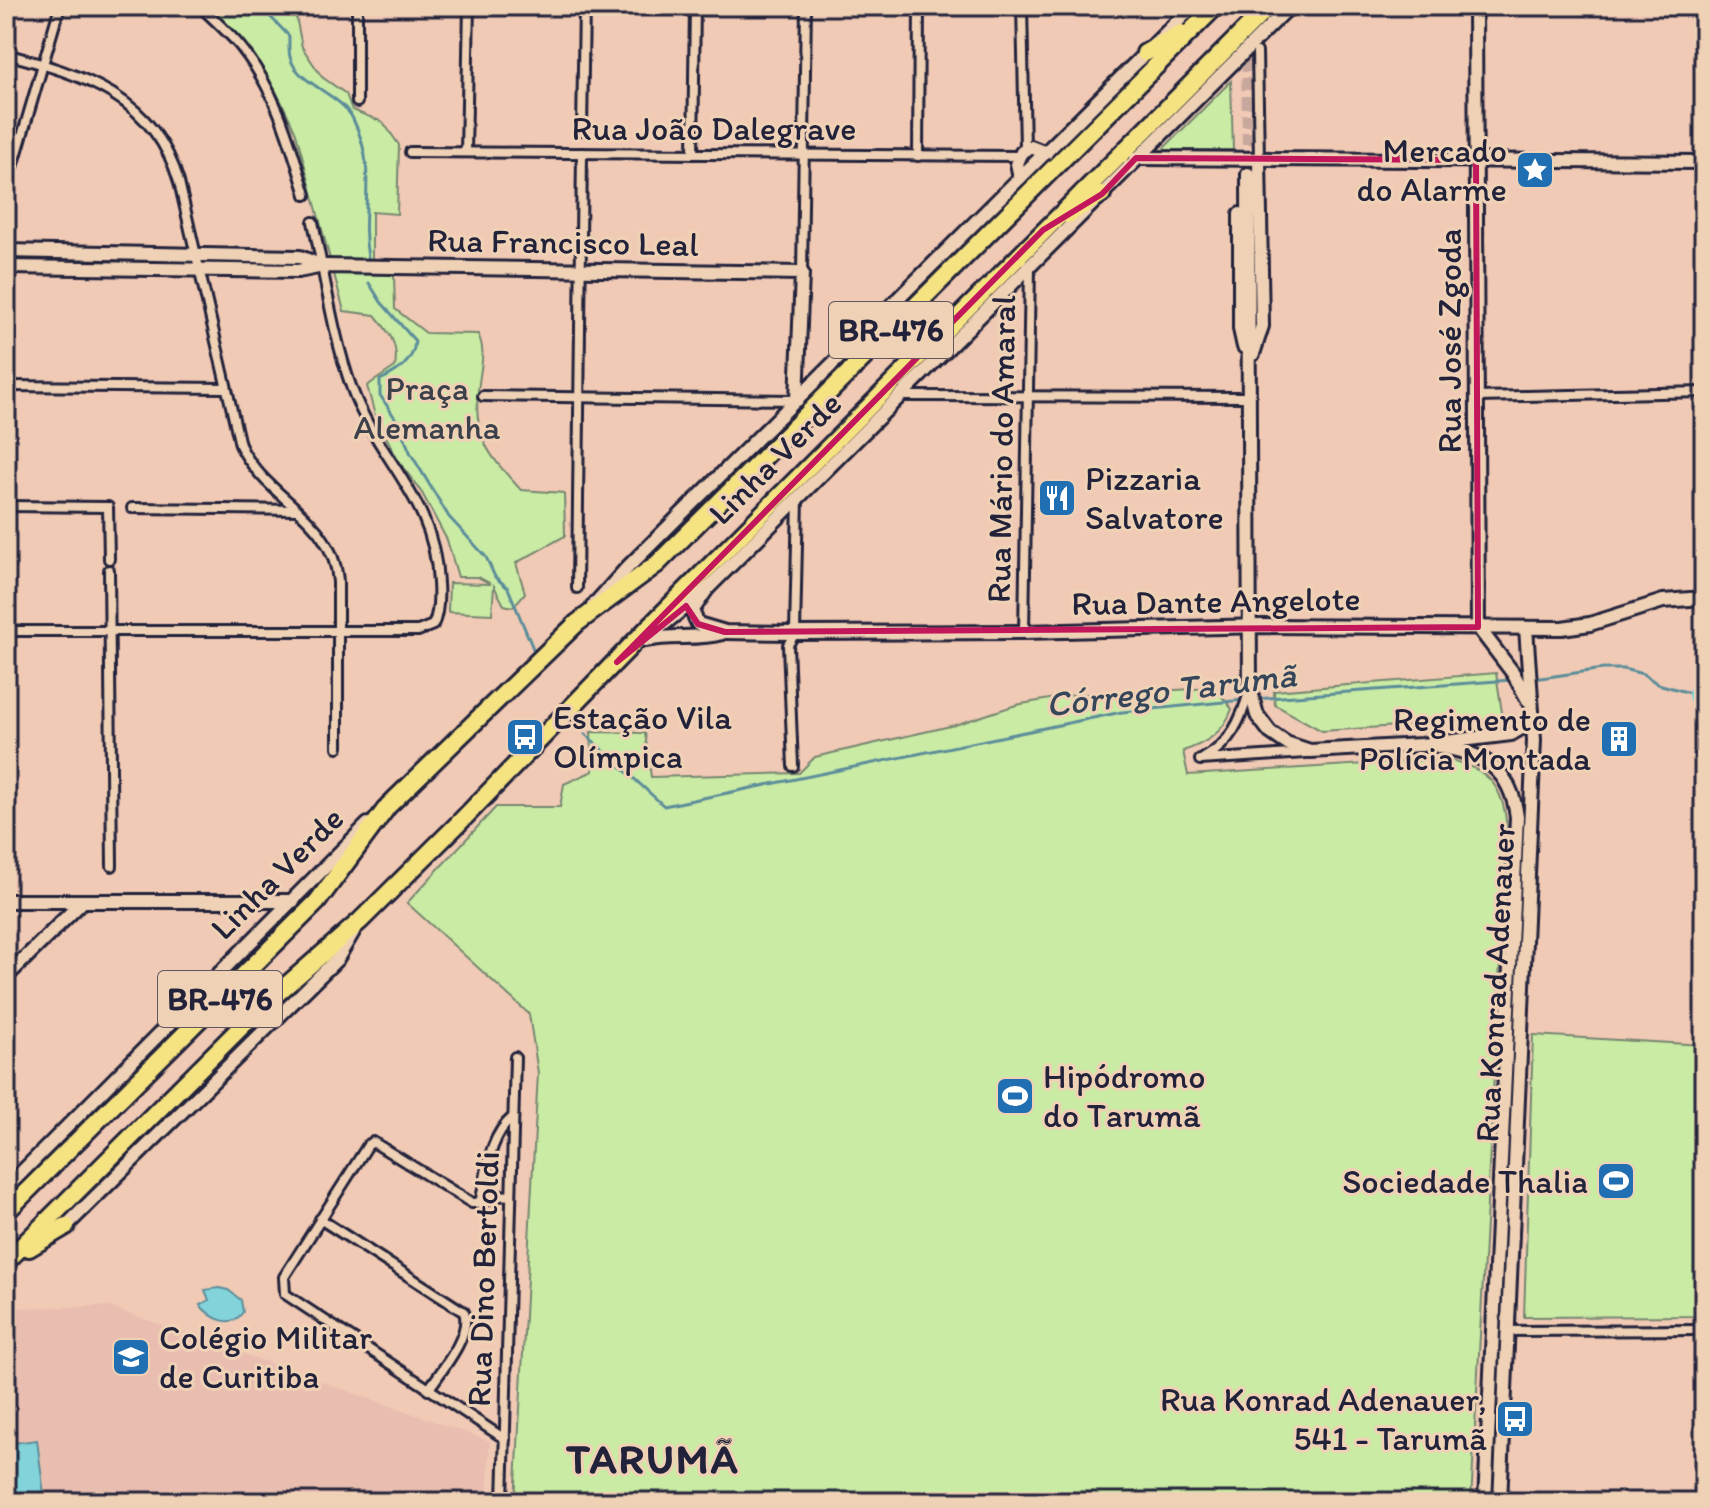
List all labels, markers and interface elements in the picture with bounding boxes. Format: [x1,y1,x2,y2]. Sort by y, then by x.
street label: Rua João Dalegrave [572,108,856,149]
place label: Mercado do Alarme [1357,130,1507,210]
place icon: Mercado do Alarme [1514,149,1556,191]
street label: Rua Francisco Leal [427,219,700,265]
street label: Rua José Zgoda [1429,229,1470,453]
street label: Rua Mário do Amaral [978,294,1024,603]
road number: BR-476 [829,302,953,358]
park label: Praça Alemanha [354,368,501,448]
street label: Linha Verde [700,383,850,533]
place label: Pizzaria Salvatore [1085,458,1224,538]
restaurant icon: Pizzaria Salvatore [1036,477,1078,519]
street label: Rua Dante Angelote [1071,578,1361,624]
water label: Córrego Tarumã [1043,652,1301,726]
place label: Estação Vila Olímpica [553,697,732,777]
place label: Regimento de Polícia Montada [1359,699,1591,779]
bus stop icon: Estação Vila Olímpica [504,716,546,758]
building icon: Regimento de Polícia Montada [1598,718,1640,760]
street label: Linha Verde [202,798,352,948]
street label: Rua Konrad Adenauer [1466,822,1524,1143]
road number: BR-476 [158,971,282,1027]
place label: Hipódromo do Tarumã [1043,1056,1205,1136]
sports icon: Hipódromo do Tarumã [994,1075,1036,1117]
street label: Rua Dino Bertoldi [458,1150,508,1408]
sports icon: Sociedade Thalia [1595,1160,1637,1202]
place label: Sociedade Thalia [1342,1161,1588,1202]
place label: Colégio Militar de Curitiba [159,1317,372,1397]
school or university icon: Colégio Militar de Curitiba [110,1336,152,1378]
place label: Rua Konrad Adenauer, 541 - Tarumã [1160,1379,1487,1459]
bus stop icon: Rua Konrad Adenauer, 541 - Tarumã [1494,1398,1536,1440]
district label: TARUMÃ [565,1433,740,1484]

